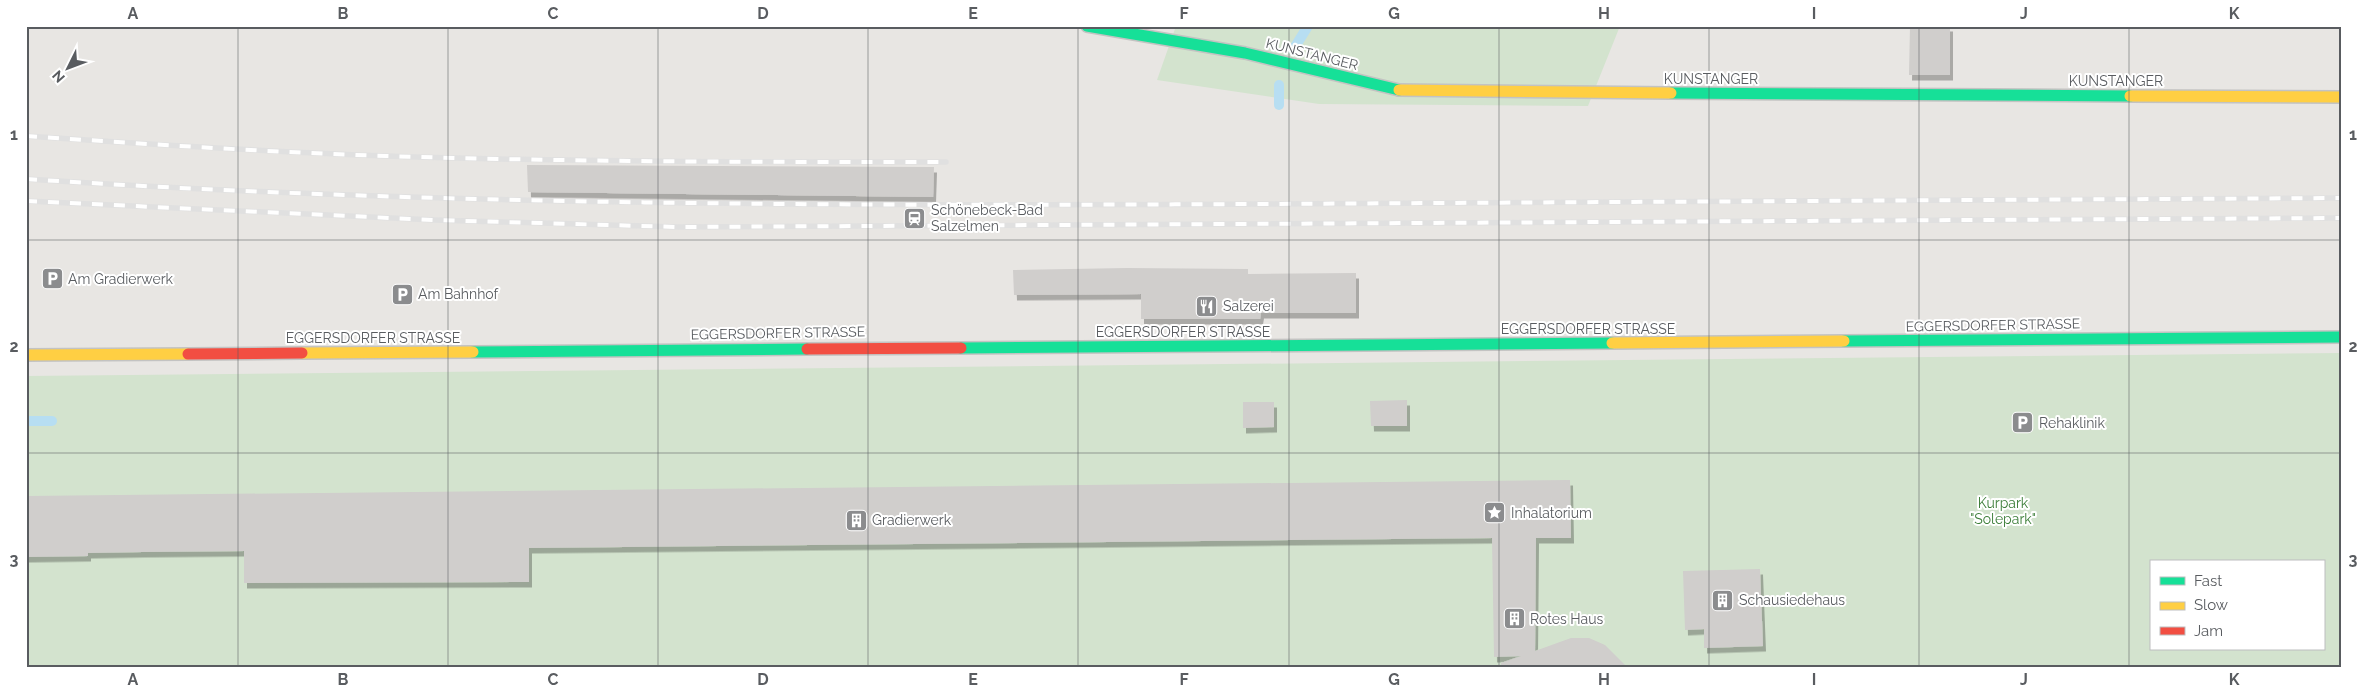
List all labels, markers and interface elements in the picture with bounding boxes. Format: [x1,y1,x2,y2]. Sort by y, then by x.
text: A [128,4,139,23]
text: B [338,4,349,23]
text: C [548,4,559,23]
text: D [757,4,769,23]
text: E [968,4,978,23]
text: F [1179,4,1189,23]
text: G [1388,4,1400,23]
text: H [1598,4,1610,23]
text: I [1812,4,1816,23]
text: J [2020,4,2028,23]
text: K [2229,4,2240,23]
street label: KUNSTANGER [1264,35,1360,73]
north arrow [42,42,92,92]
text: N [49,67,68,86]
street label: KUNSTANGER [1664,71,1758,87]
street label: KUNSTANGER [2069,73,2163,89]
text: 1 [10,125,18,144]
text: 1 [2349,125,2357,144]
place label: Schönebeck-Bad Salzelmen [931,202,1043,234]
station icon: Schönebeck-Bad Salzelmen [903,206,927,230]
parking icon: Am Gradierwerk [40,267,64,291]
place label: Am Gradierwerk [68,271,174,287]
parking icon: Am Bahnhof [390,282,414,306]
place label: Am Bahnhof [418,286,500,302]
restaurant icon: Salzerei [1195,294,1219,318]
place label: Salzerei [1223,298,1274,314]
street label: EGGERSDORFER STRASSE [1906,315,2080,335]
street label: EGGERSDORFER STRASSE [1501,321,1675,337]
street label: EGGERSDORFER STRASSE [691,323,865,343]
street label: EGGERSDORFER STRASSE [1096,324,1270,340]
street label: EGGERSDORFER STRASSE [286,330,460,346]
text: 2 [9,337,19,356]
text: 2 [2348,337,2358,356]
parking icon: Rehaklinik [2011,411,2035,435]
place label: Rehaklinik [2039,415,2105,431]
park label: Kurpark "Solepark" [1970,495,2036,527]
place icon: Inhalatorium [1483,501,1507,525]
place label: Inhalatorium [1511,505,1592,521]
building icon: Gradierwerk [844,508,868,532]
place label: Gradierwerk [872,512,952,528]
text: 3 [10,550,19,569]
text: 3 [2349,550,2358,569]
legend [2150,560,2324,650]
text: Fast [2194,572,2222,590]
building icon: Schausiedehaus [1711,588,1735,612]
place label: Schausiedehaus [1739,592,1845,608]
text: Slow [2194,596,2228,614]
building icon: Rotes Haus [1502,607,1526,631]
place label: Rotes Haus [1530,611,1603,627]
text: Jam [2194,622,2223,640]
text: A [128,670,139,689]
text: B [338,670,349,689]
text: C [548,670,559,689]
text: D [757,670,769,689]
text: E [968,670,978,689]
text: F [1179,670,1189,689]
text: G [1388,670,1400,689]
text: H [1598,670,1610,689]
text: I [1812,670,1816,689]
text: J [2020,670,2028,689]
text: K [2229,670,2240,689]

